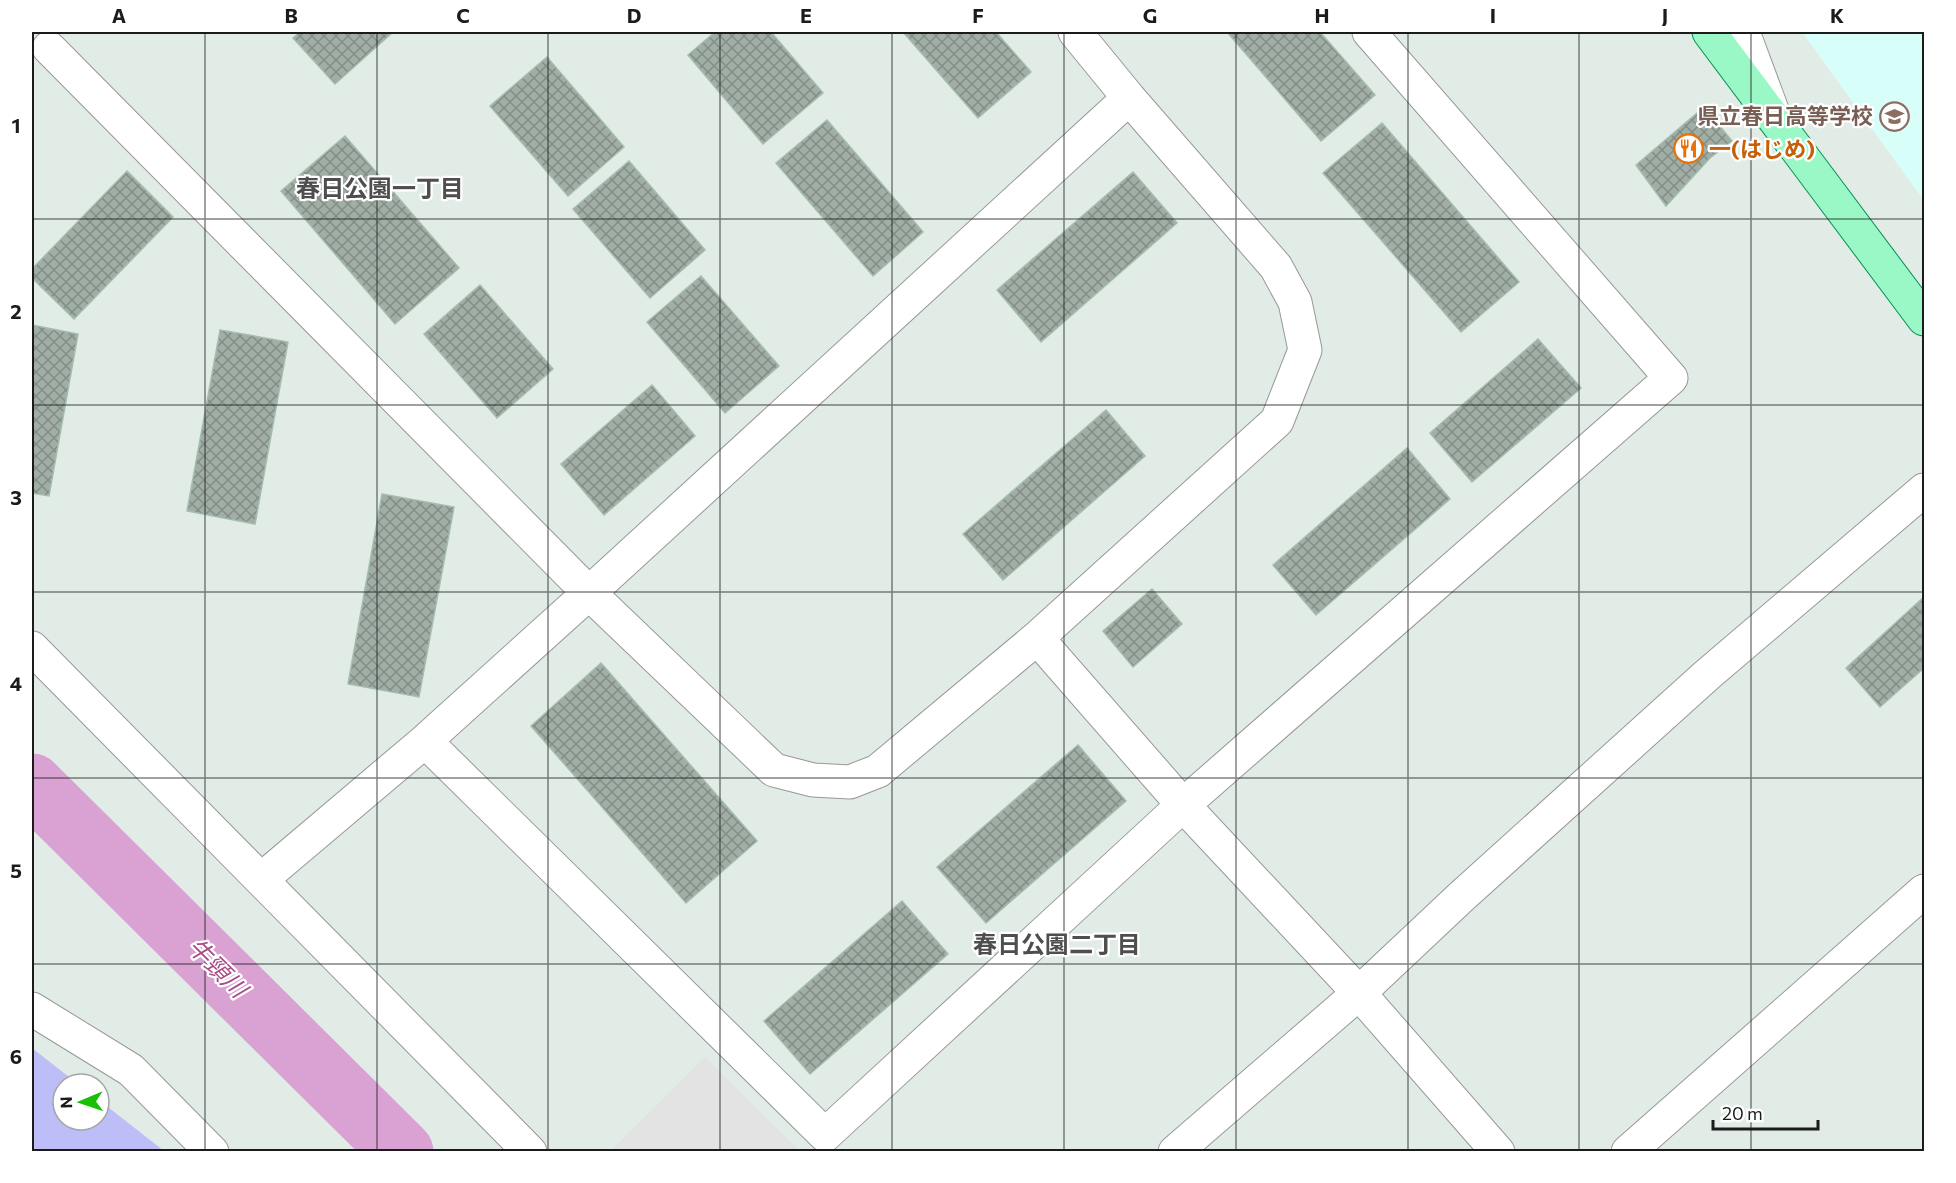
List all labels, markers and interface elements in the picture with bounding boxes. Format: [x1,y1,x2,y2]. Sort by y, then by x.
text: A [112,3,126,27]
text: B [284,3,298,27]
text: C [456,3,470,27]
text: D [627,3,641,27]
text: E [800,3,812,27]
text: F [972,3,984,27]
text: G [1143,3,1157,27]
text: H [1315,3,1330,27]
text: I [1490,3,1496,27]
text: J [1662,3,1668,27]
text: K [1830,3,1844,27]
school or university icon: 県立春日高等学校 [1878,100,1910,132]
place label: 県立春日高等学校 [1697,102,1873,129]
text: 1 [11,113,21,137]
restaurant icon: 一(はじめ) [1672,133,1704,165]
place label: 一(はじめ) [1709,135,1815,162]
district label: 春日公園一丁目 [296,173,464,202]
text: 2 [10,299,22,323]
text: 3 [10,485,22,509]
text: 4 [10,671,22,695]
text: 5 [10,858,22,882]
district label: 春日公園二丁目 [973,929,1141,958]
water label: 牛頸川 [182,931,256,1005]
text: 6 [10,1044,22,1068]
north arrow [51,1072,111,1132]
scale bar [1713,1093,1818,1131]
text: N [56,1096,75,1109]
text: 20 m [1722,1102,1763,1124]

